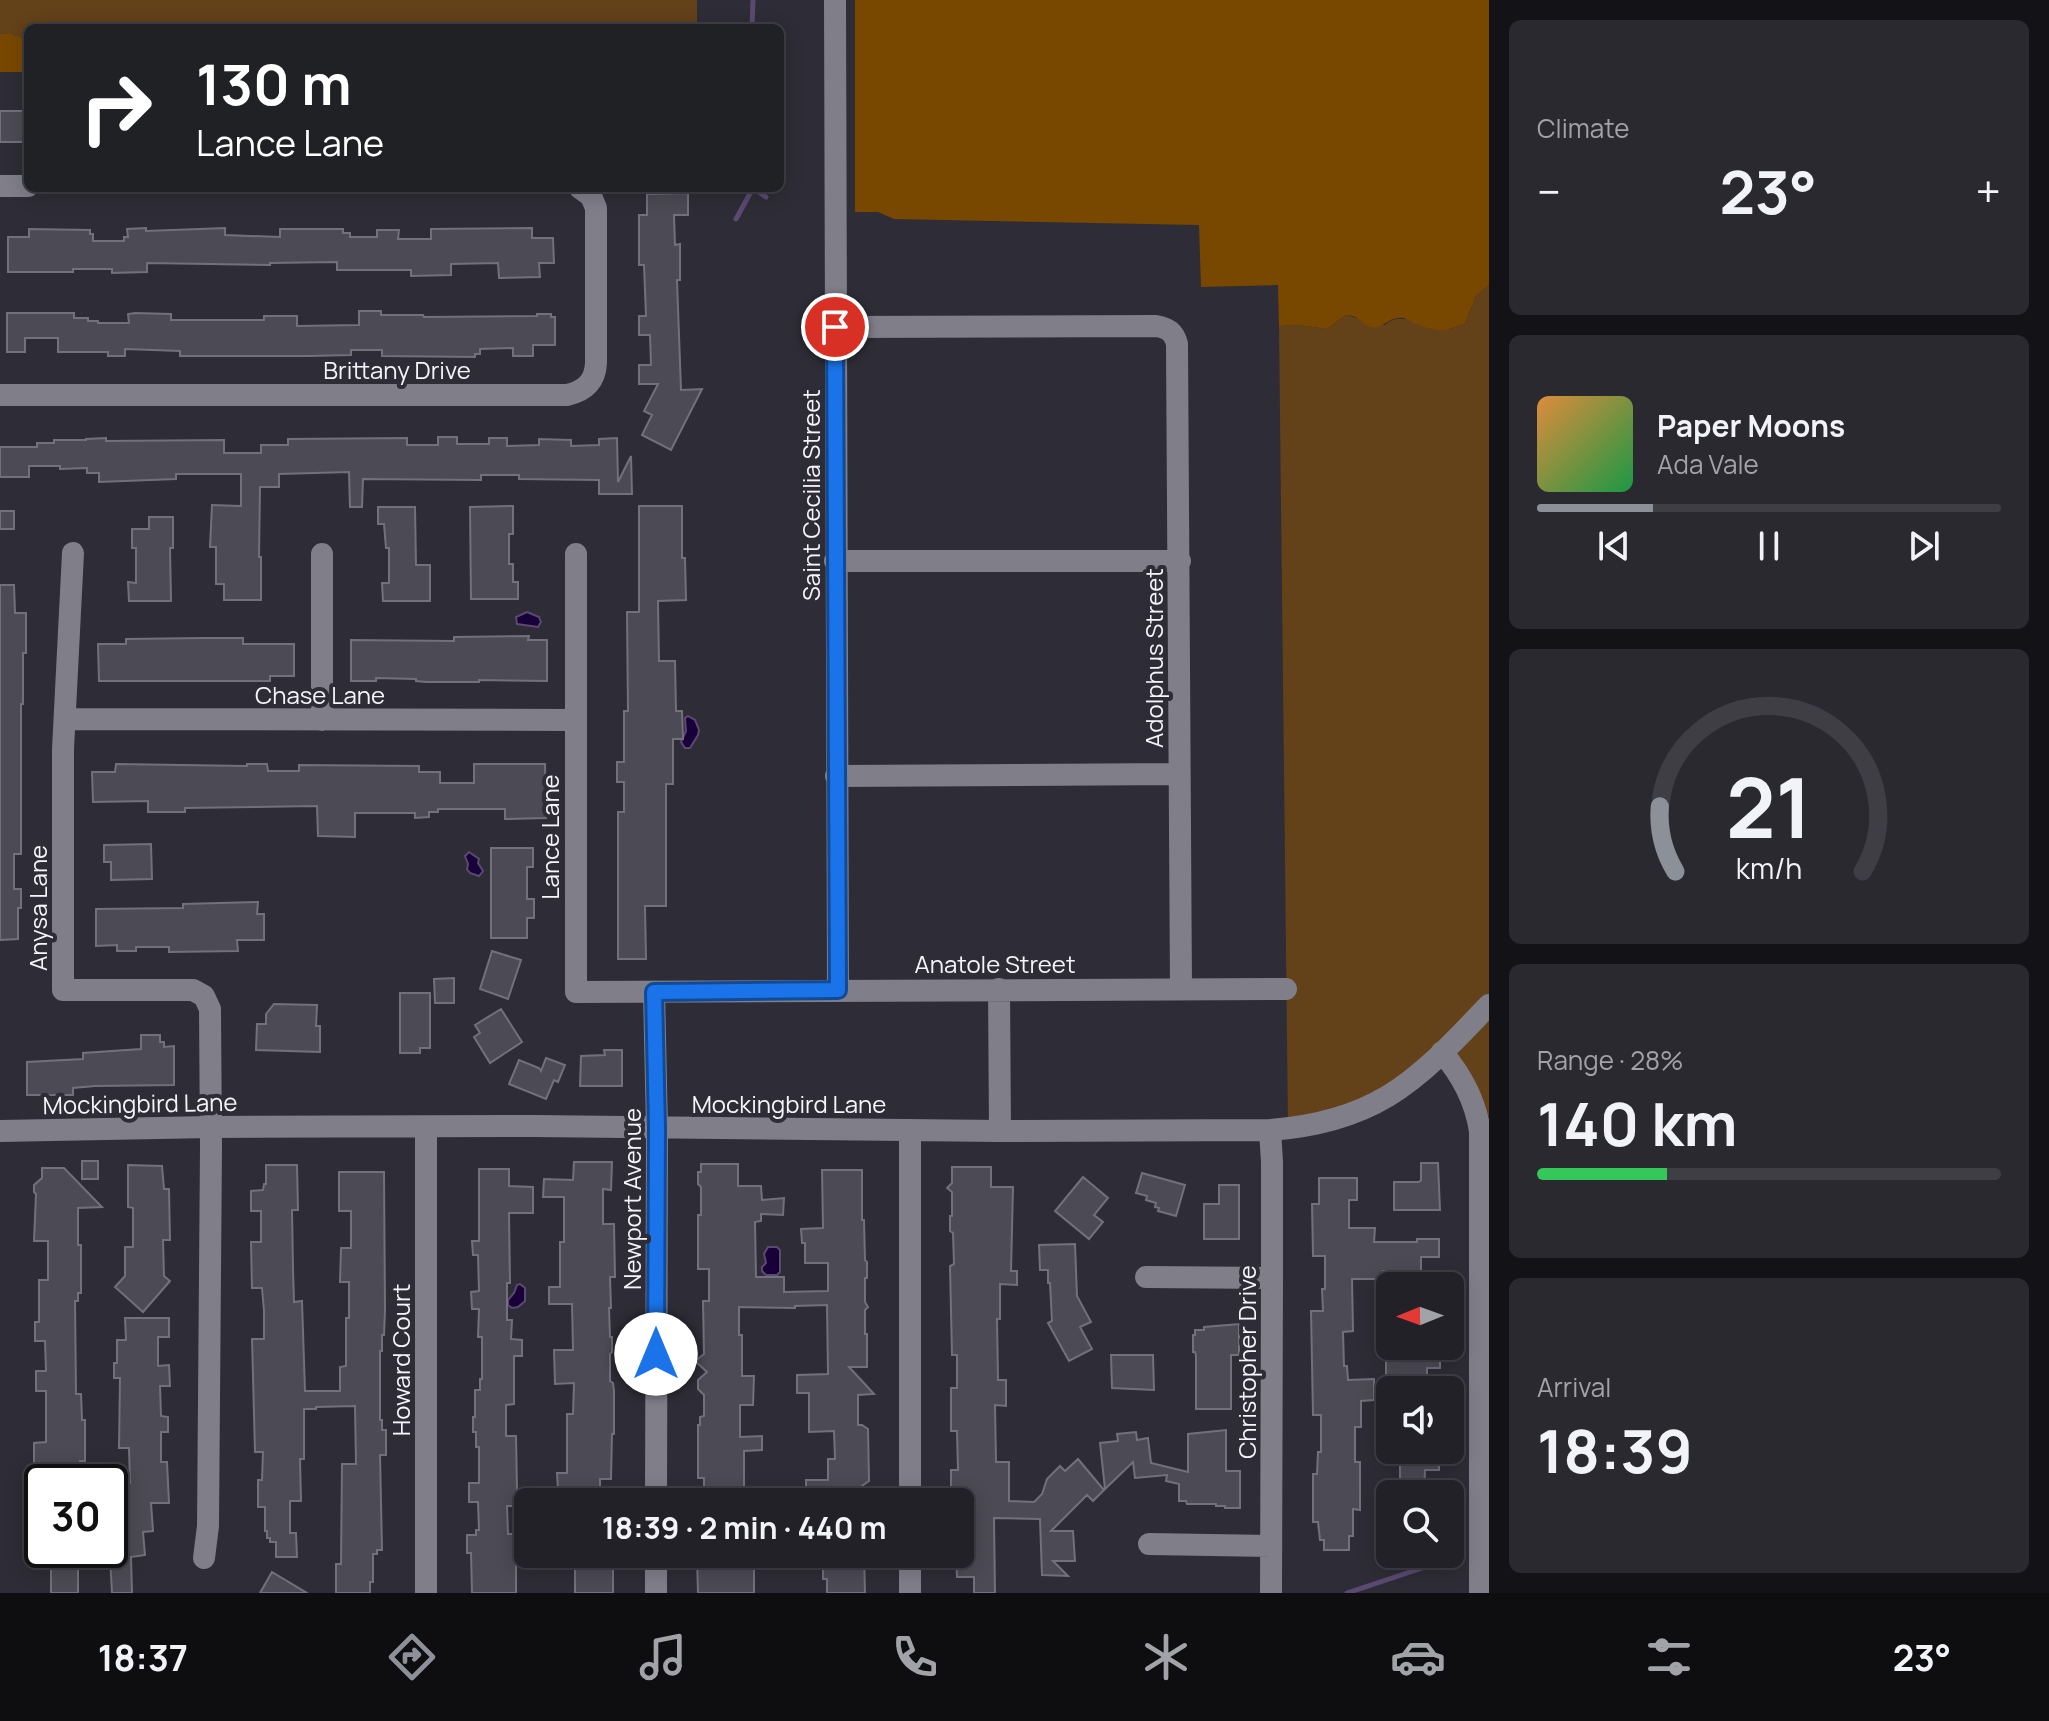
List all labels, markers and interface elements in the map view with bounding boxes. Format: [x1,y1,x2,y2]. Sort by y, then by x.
text: 130 m [196,45,352,122]
icon: right [64,56,168,160]
text: Climate [1537,110,1629,146]
text: Lance Lane [196,118,384,167]
text: 23° [1719,150,1817,232]
text: − [1537,161,1561,221]
text: + [1976,161,2001,221]
pin [801,293,869,361]
icon: arrive [813,305,857,349]
street label: Brittany Drive [323,353,471,386]
street label: Saint Cecilia Street [794,389,827,601]
text: Paper Moons [1657,405,1845,446]
text: Ada Vale [1657,446,1759,482]
icon: previous [1592,524,1636,568]
icon: pause [1747,524,1791,568]
icon: next [1902,524,1946,568]
street label: Adolphus Street [1137,568,1170,748]
street label: Chase Lane [255,678,385,711]
text: 21 [1726,749,1812,863]
street label: Lance Lane [533,774,566,900]
street label: Anysa Lane [21,845,54,971]
text: km/h [1736,850,1802,889]
street label: Anatole Street [914,947,1076,980]
text: Range · 28% [1537,1042,1684,1078]
text: 140 km [1537,1082,1738,1164]
street label: Mockingbird Lane [42,1085,238,1121]
street label: Mockingbird Lane [692,1087,886,1120]
street label: Newport Avenue [615,1108,648,1290]
street label: Christopher Drive [1230,1265,1263,1459]
north arrow [1376,1272,1464,1360]
map controls [1376,1272,1464,1568]
street label: Howard Court [384,1284,417,1436]
position arrow [614,1312,698,1396]
text: Arrival [1537,1369,1611,1405]
button: sound [1376,1376,1464,1464]
text: 18:39 [1537,1409,1693,1491]
speed limit sign: 30 [24,1464,128,1568]
button: search [1376,1480,1464,1568]
text: 18:39 · 2 min · 440 m [602,1507,886,1548]
icon: directions [384,1629,440,1685]
icon: music [635,1629,691,1685]
icon: phone [887,1629,943,1685]
icon: climate [1138,1629,1194,1685]
icon: car [1390,1629,1446,1685]
icon: filters [1641,1629,1697,1685]
text: 18:37 [98,1633,188,1682]
text: 23° [1893,1633,1951,1682]

